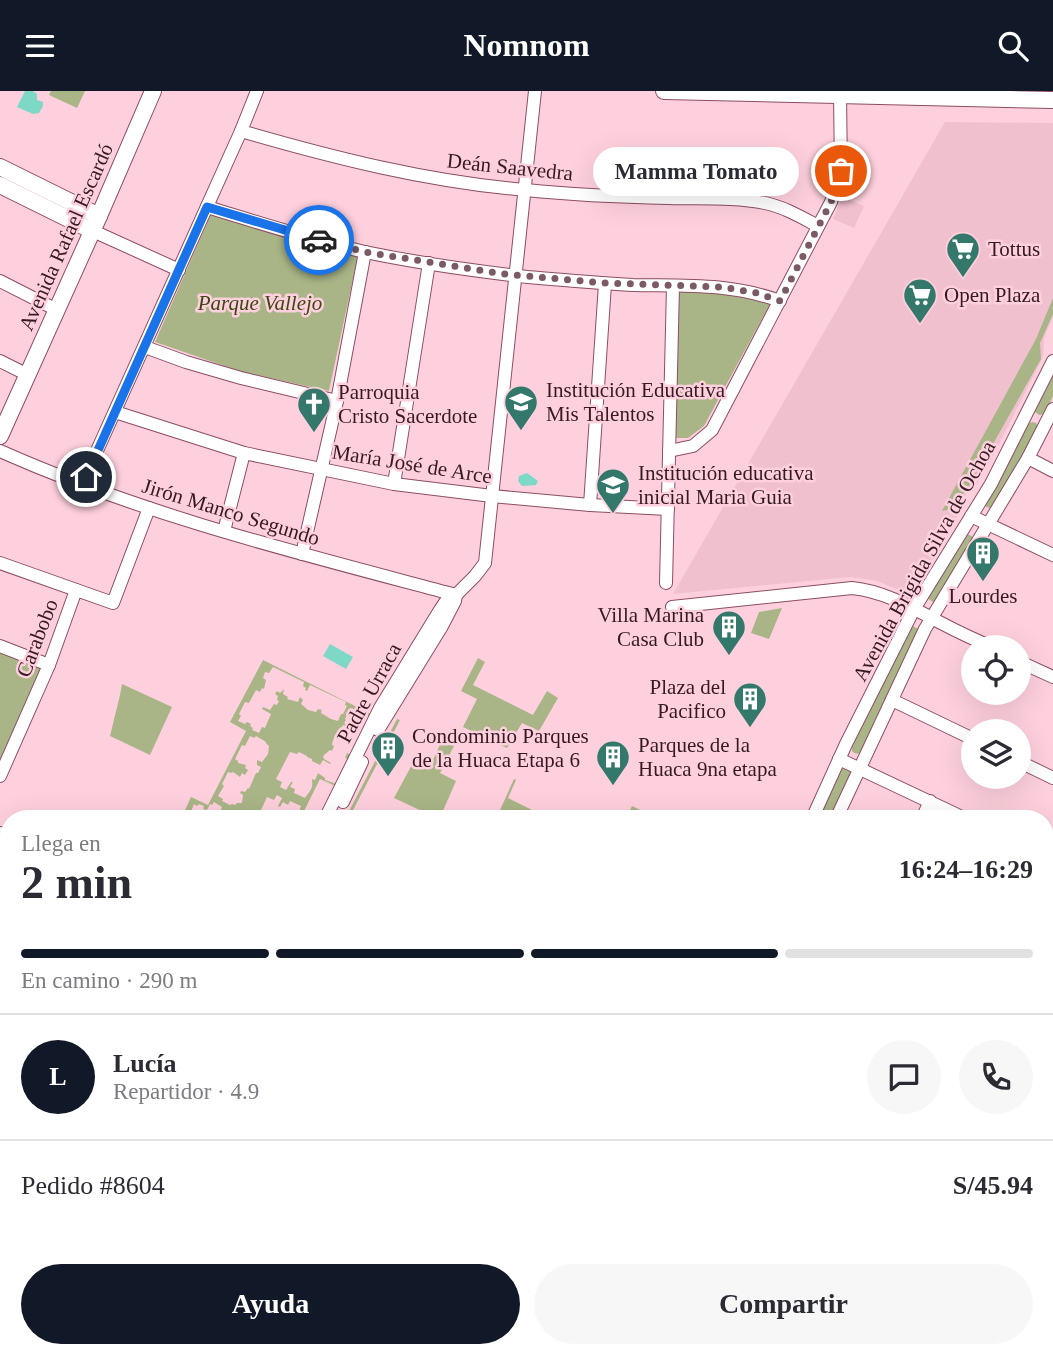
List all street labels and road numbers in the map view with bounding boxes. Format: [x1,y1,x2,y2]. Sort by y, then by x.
street label: Avenida Rafael Escardó [14,140,118,334]
street label: Deán Saavedra [446,148,575,186]
street label: Avenida Brigida Silva de Ochoa [848,436,1001,685]
street label: María José de Arce [330,440,494,488]
street label: Jirón Manco Segundo [139,474,323,550]
street label: Carabobo [11,596,63,680]
street label: Padre Urraca [332,638,407,747]

